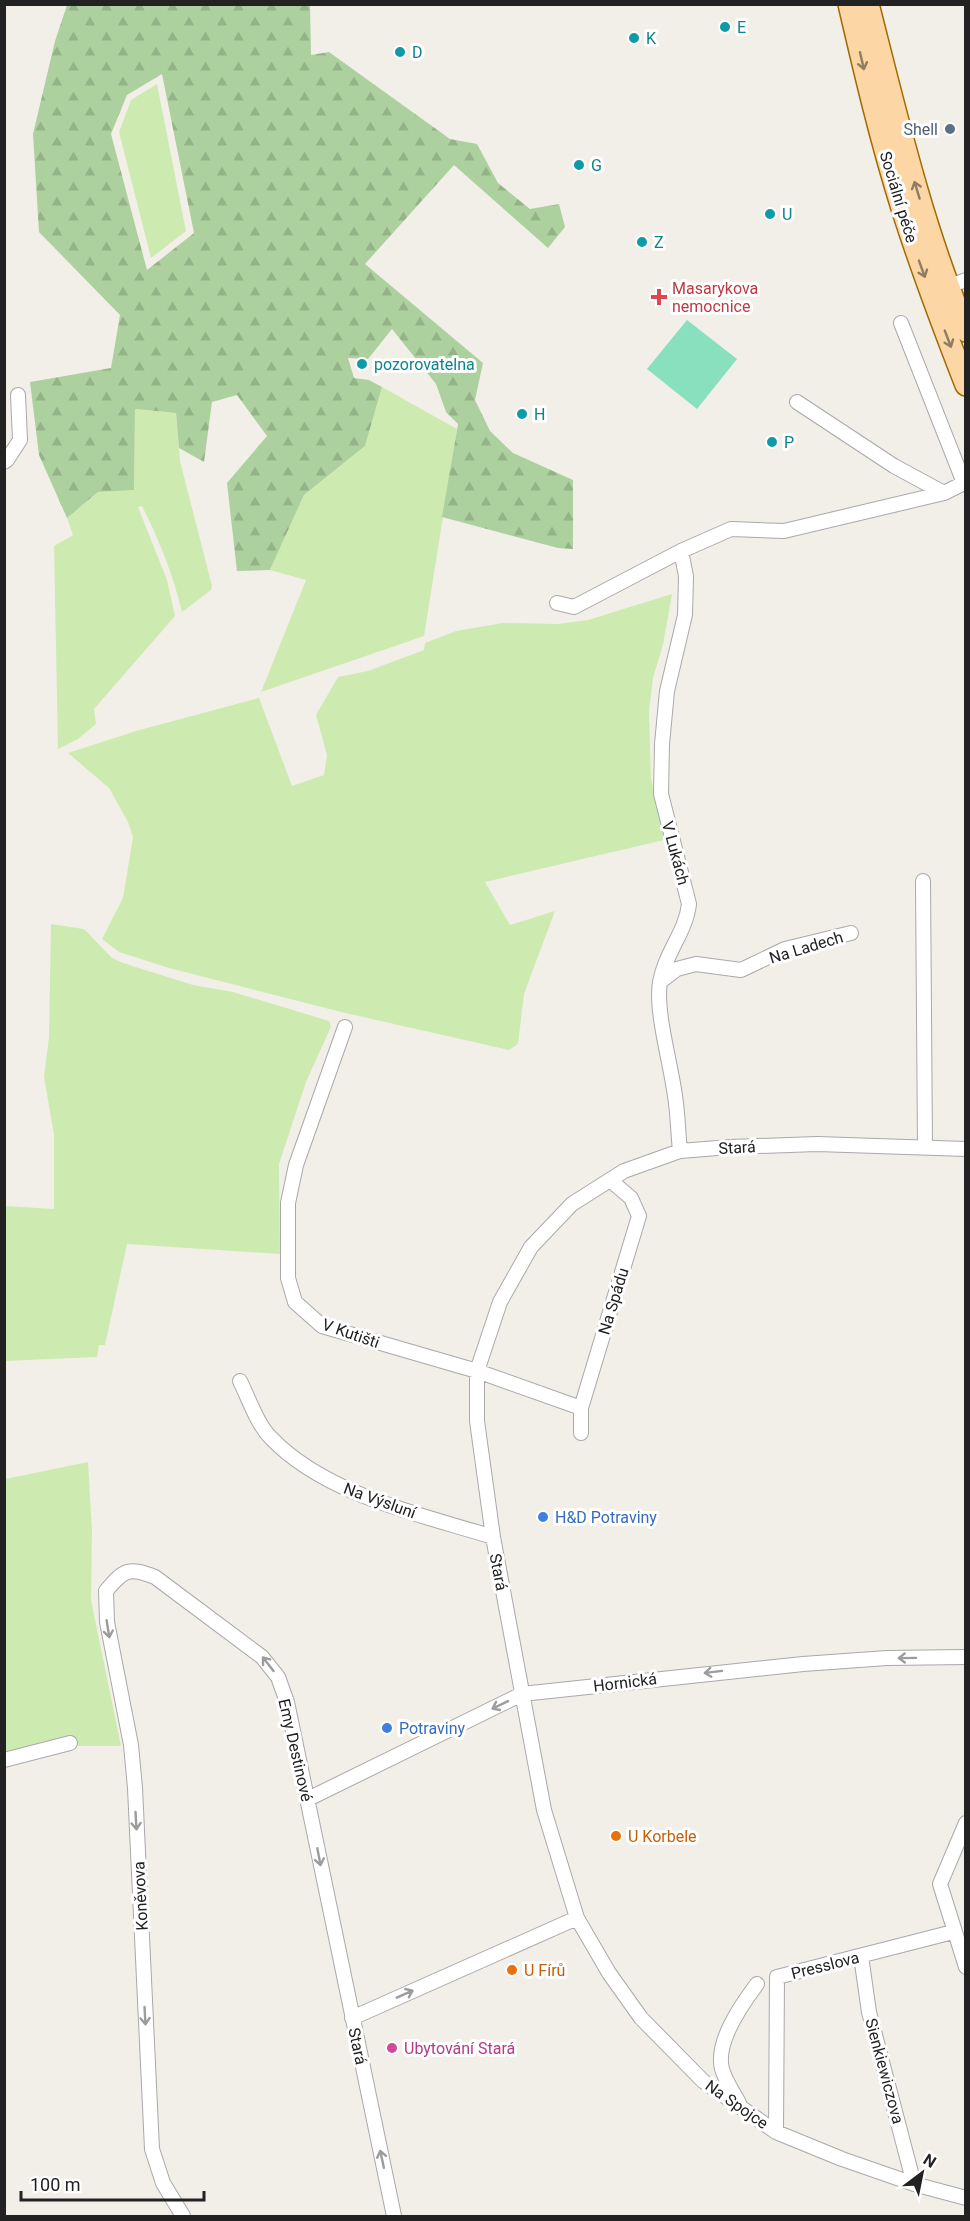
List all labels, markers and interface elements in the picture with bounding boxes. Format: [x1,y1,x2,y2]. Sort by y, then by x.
place label: E [737,18,746,37]
marker: E [718,20,732,34]
place label: K [646,29,657,48]
marker: K [627,31,641,45]
place label: D [412,43,423,62]
marker: D [393,45,407,59]
one-way arrow [857,52,869,71]
place label: Shell [903,120,938,139]
marker: Shell [943,122,957,136]
street label: Sociální péče [876,149,921,245]
place label: G [591,156,602,175]
marker: G [572,158,586,172]
one-way arrow [911,181,922,200]
place label: U [782,205,792,224]
marker: U [763,207,777,221]
place label: Z [654,233,664,252]
marker: Z [635,235,649,249]
one-way arrow [917,259,928,278]
place label: Masarykova nemocnice [672,279,758,316]
marker: Masarykova nemocnice [650,288,668,306]
one-way arrow [944,330,955,348]
place label: pozorovatelna [374,355,475,374]
marker: pozorovatelna [355,357,369,371]
place label: H [534,405,545,424]
marker: H [515,407,529,421]
place label: P [784,433,794,452]
marker: P [765,435,779,449]
street label: V Lukách [658,819,693,887]
street label: Na Ladech [767,927,845,968]
street label: Stará [718,1137,756,1158]
street label: Na Spádu [594,1265,633,1337]
street label: V Kutišti [320,1315,382,1352]
street label: Na Výsluní [341,1479,420,1523]
place label: H&D Potraviny [555,1508,657,1527]
marker: H&D Potraviny [536,1510,550,1524]
street label: Stará [486,1552,511,1592]
one-way arrow [103,1618,114,1638]
one-way arrow [898,1652,918,1664]
one-way arrow [261,1656,274,1672]
one-way arrow [703,1667,723,1678]
street label: Hornická [592,1669,658,1696]
street label: Emy Destinové [274,1697,317,1803]
one-way arrow [492,1699,510,1711]
place label: Potraviny [399,1719,466,1738]
marker: Potraviny [380,1721,394,1735]
one-way arrow [131,1811,142,1831]
place label: U Korbele [628,1827,697,1846]
marker: U Korbele [609,1829,623,1843]
one-way arrow [314,1846,325,1866]
street label: Koněvova [129,1861,152,1931]
street label: Presslova [789,1948,861,1983]
place label: U Fírů [524,1961,565,1980]
marker: U Fírů [505,1963,519,1977]
one-way arrow [396,1988,414,2000]
one-way arrow [140,2005,151,2025]
street label: Sienkiewiczova [861,2016,908,2126]
street label: Stará [344,2026,371,2066]
place label: Ubytování Stará [404,2039,515,2058]
marker: Ubytování Stará [385,2041,399,2055]
street label: Na Spojce [702,2076,772,2133]
north arrow [892,2143,952,2203]
one-way arrow [375,2150,387,2169]
text: N [920,2150,940,2172]
scale bar [21,2164,204,2202]
text: 100 m [30,2174,81,2195]

